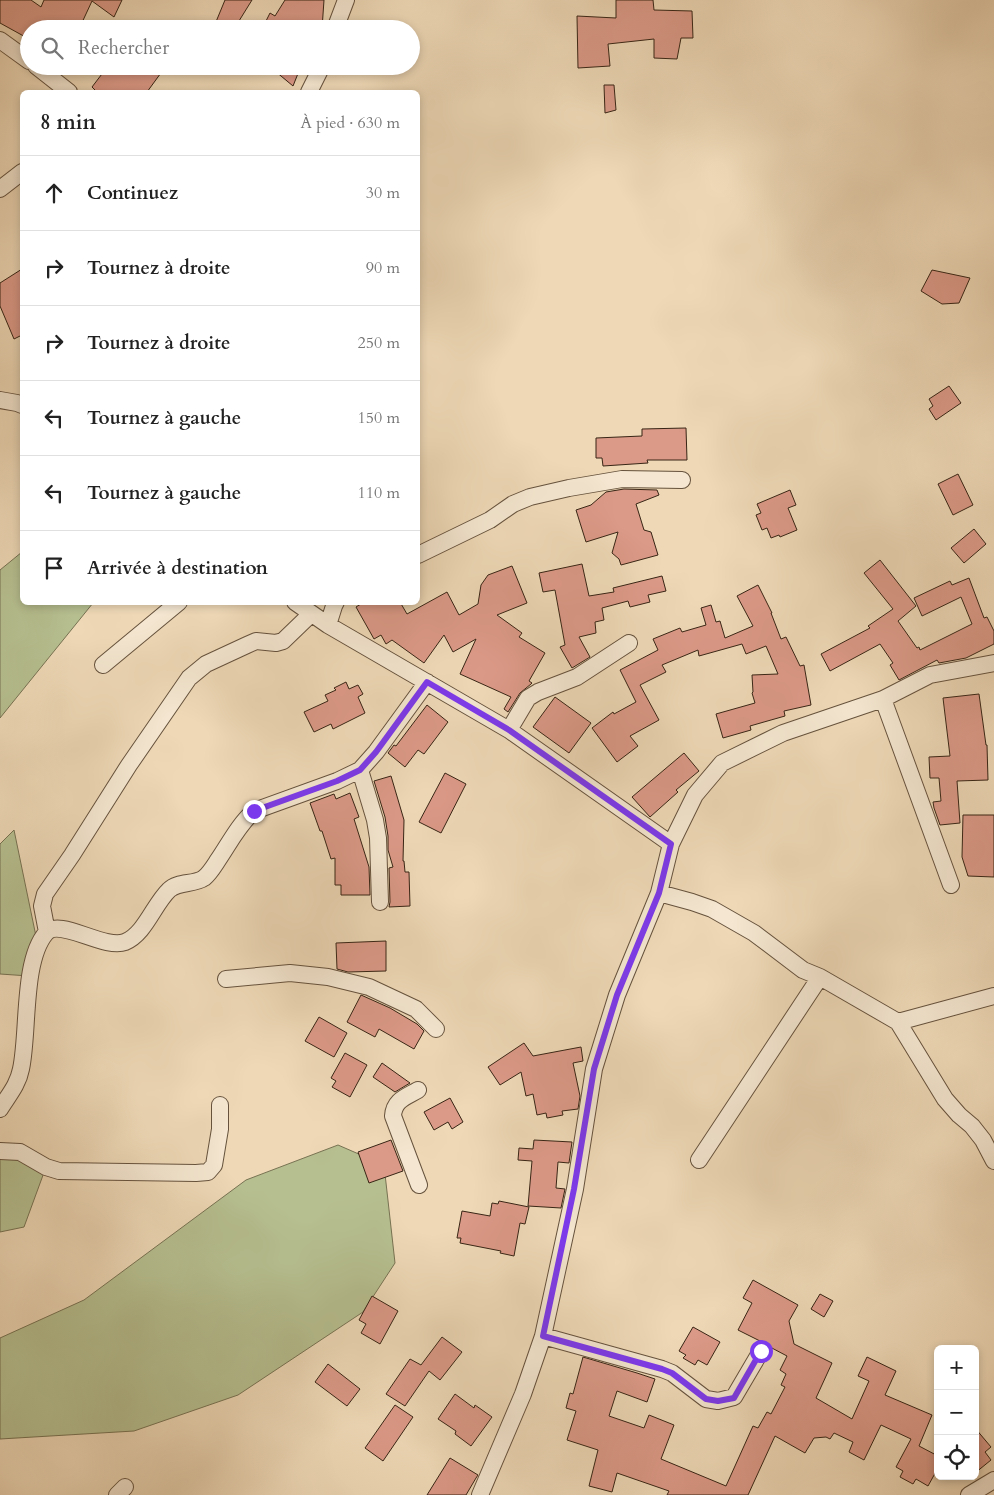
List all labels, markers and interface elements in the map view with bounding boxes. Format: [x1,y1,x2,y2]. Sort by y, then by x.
search box [20,20,420,75]
icon: search [38,34,66,62]
text: Rechercher [78,35,169,61]
text: 8 min [40,108,96,137]
text: À pied · 630 m [300,112,400,134]
icon: ahead [40,179,68,207]
text: Continuez [87,180,178,206]
text: 30 m [366,182,400,204]
icon: right [40,254,68,282]
text: Tournez à droite [87,255,230,281]
text: 90 m [366,257,400,279]
icon: right [40,329,68,357]
text: Tournez à droite [87,330,230,356]
text: 250 m [358,332,400,354]
icon: left [40,404,68,432]
text: Tournez à gauche [87,405,241,431]
text: 150 m [358,407,400,429]
icon: left [40,479,68,507]
text: Tournez à gauche [87,480,241,506]
text: 110 m [358,482,400,504]
icon: arrive [40,554,68,582]
text: Arrivée à destination [87,555,268,581]
route end [243,800,266,823]
route start [750,1340,773,1363]
map controls [934,1345,979,1480]
button: + [934,1345,979,1390]
button: − [934,1390,979,1435]
button: locate [934,1435,979,1480]

